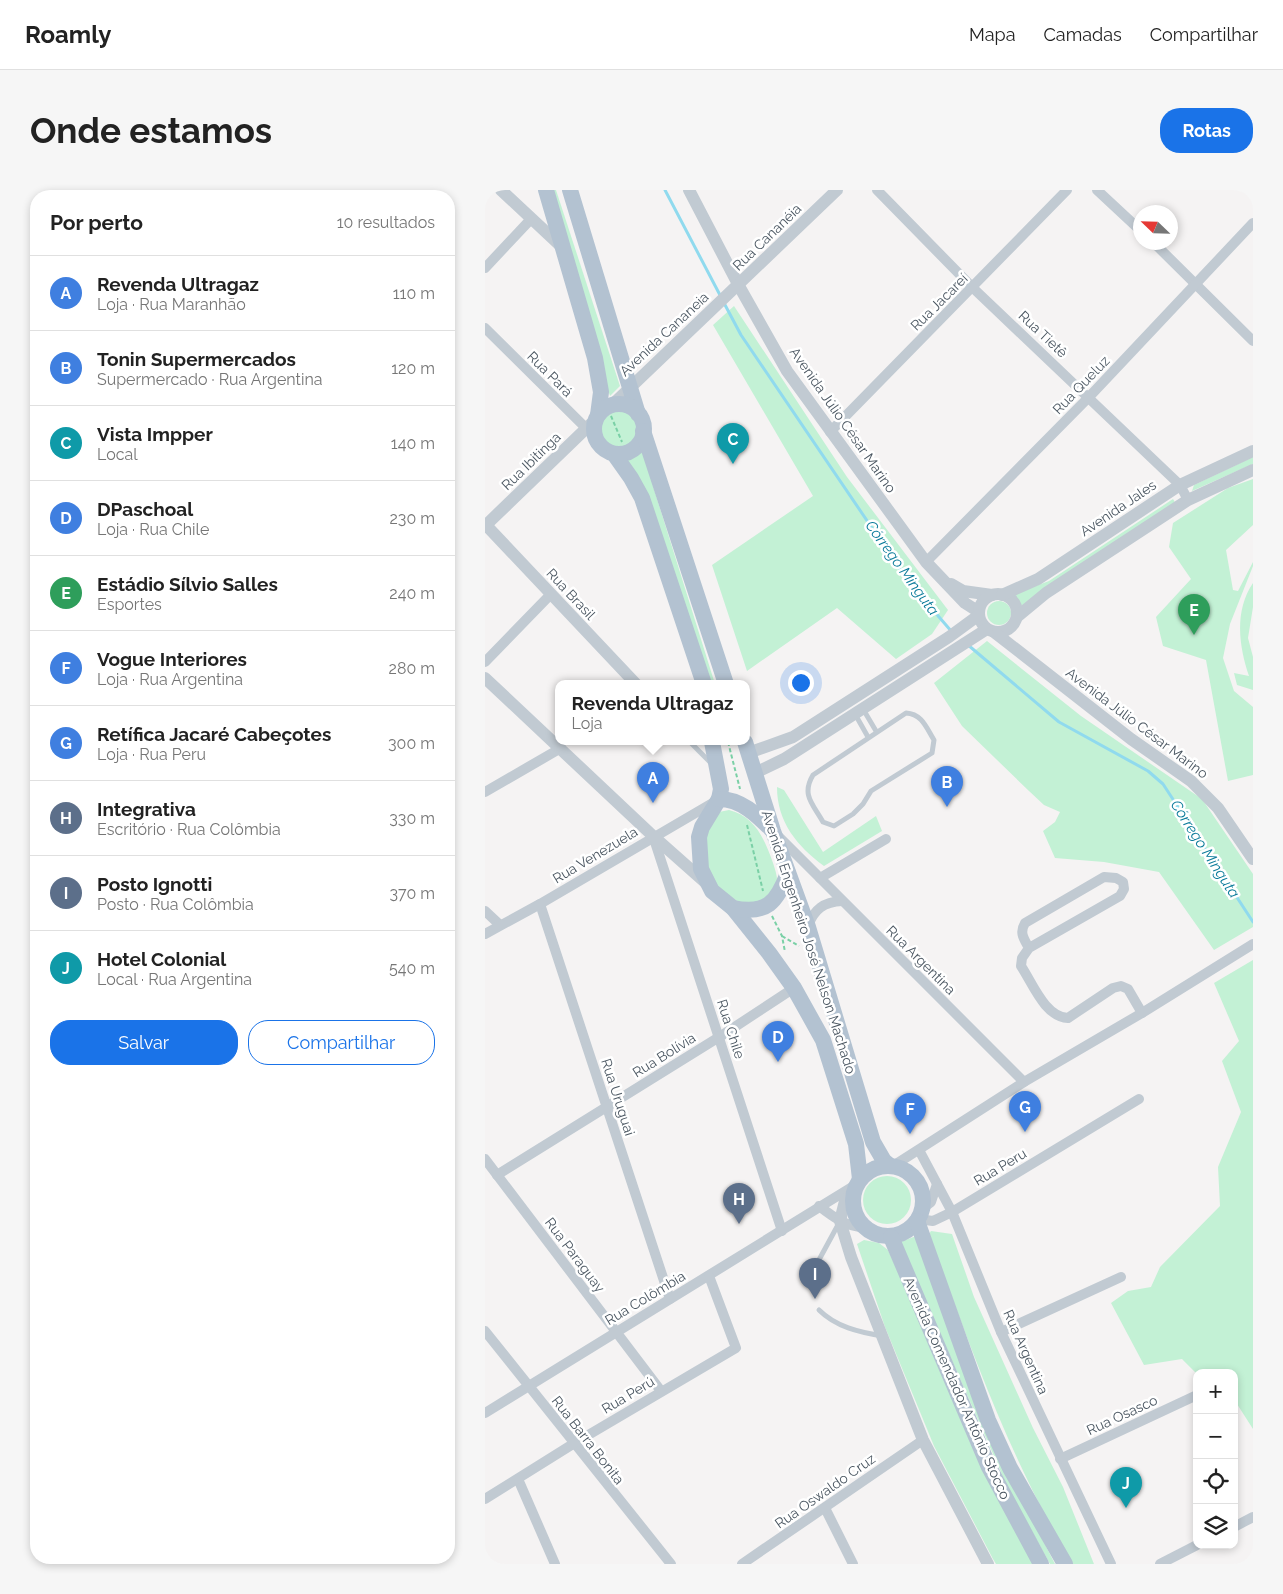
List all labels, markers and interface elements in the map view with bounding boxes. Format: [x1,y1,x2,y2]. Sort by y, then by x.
text: Roamly [25,20,111,49]
text: Mapa [969,24,1015,45]
text: Camadas [1043,24,1122,45]
text: Compartilhar [1150,24,1258,45]
button: Rotas [1160,108,1253,153]
text: Onde estamos [30,110,272,151]
street label: Rua Cananéia [730,200,804,274]
north arrow [1133,205,1178,250]
text: Por perto [50,210,143,235]
text: 10 resultados [337,213,435,232]
street label: Rua Jacareí [907,270,971,334]
text: Revenda Ultragaz [97,273,259,295]
text: A [61,284,71,303]
text: 110 m [393,284,435,303]
street label: Avenida Cananeia [616,289,712,379]
text: Loja · Rua Maranhão [97,295,246,314]
street label: Rua Tietê [1015,307,1071,361]
street label: Avenida Júlio César Marino [787,344,899,496]
text: Tonin Supermercados [97,348,296,370]
street label: Rua Pará [524,348,576,400]
street label: Rua Queluz [1049,353,1113,417]
text: B [61,359,71,378]
text: 120 m [391,359,435,378]
text: Supermercado · Rua Argentina [97,370,322,389]
text: Vista Impper [97,423,213,445]
pin: C [717,423,749,464]
street label: Rua Ibitinga [498,429,564,493]
text: C [61,434,71,453]
text: 140 m [391,434,435,453]
text: Local [97,445,138,464]
street label: Avenida Jales [1077,477,1159,539]
text: DPaschoal [97,498,193,520]
text: D [60,509,72,528]
text: 230 m [390,509,435,528]
water label: Córrego Minguta [862,517,942,619]
text: Loja · Rua Chile [97,520,209,539]
street label: Rua Brasil [543,565,599,623]
text: Estádio Sílvio Salles [97,573,278,595]
text: E [61,584,71,603]
text: 240 m [389,584,435,603]
pin: E [1178,594,1210,635]
text: Esportes [97,595,162,614]
text: Vogue Interiores [97,648,247,670]
text: F [61,659,71,678]
text: 280 m [389,659,435,678]
street label: Avenida Júlio César Marino [1063,664,1211,782]
text: Loja · Rua Argentina [97,670,243,689]
your location [788,670,814,696]
popup [555,680,750,745]
text: Revenda Ultragaz [572,692,733,714]
text: Loja [572,714,603,733]
text: Retífica Jacaré Cabeçotes [97,723,331,745]
text: G [60,734,72,753]
text: 300 m [388,734,435,753]
text: Loja · Rua Peru [97,745,206,764]
pin: A [637,762,669,803]
pin: B [931,766,963,807]
water label: Córrego Minguta [1167,797,1243,901]
text: Integrativa [97,798,196,820]
street label: Avenida Engenheiro José Nelson Machado [759,808,859,1076]
text: H [60,809,72,828]
text: 330 m [389,809,435,828]
text: Escritório · Rua Colômbia [97,820,281,839]
street label: Rua Venezuela [550,823,640,887]
text: Posto Ignotti [97,873,212,895]
text: I [64,884,68,903]
text: 370 m [389,884,435,903]
text: Posto · Rua Colômbia [97,895,254,914]
street label: Rua Argentina [883,922,959,998]
text: Hotel Colonial [97,948,226,970]
text: J [62,959,70,978]
text: 540 m [389,959,435,978]
text: Local · Rua Argentina [97,970,252,989]
street label: Rua Chile [714,997,748,1061]
button: Salvar [50,1020,238,1065]
button: Compartilhar [248,1020,435,1065]
pin: D [762,1021,794,1062]
street label: Rua Bolívia [630,1029,698,1081]
street label: Rua Uruguai [598,1057,638,1137]
pin: G [1009,1091,1041,1132]
pin: F [894,1093,926,1134]
street label: Rua Peru [971,1145,1029,1189]
pin: H [723,1183,755,1224]
street label: Rua Paraguay [542,1215,609,1296]
pin: I [799,1258,831,1299]
street label: Rua Colômbia [602,1268,688,1328]
street label: Avenida Comendador Antônio Stocco [900,1274,1014,1502]
street label: Rua Argentina [1000,1307,1052,1397]
map controls [1193,1369,1238,1549]
button: + [1193,1369,1238,1414]
street label: Rua Perú [599,1373,657,1417]
street label: Rua Osasco [1084,1392,1160,1438]
street label: Rua Barra Bonita [549,1393,627,1487]
button: − [1193,1414,1238,1459]
street label: Rua Oswaldo Cruz [772,1450,878,1532]
button: locate [1193,1459,1238,1504]
pin: J [1110,1467,1142,1508]
button: layers [1193,1504,1238,1549]

